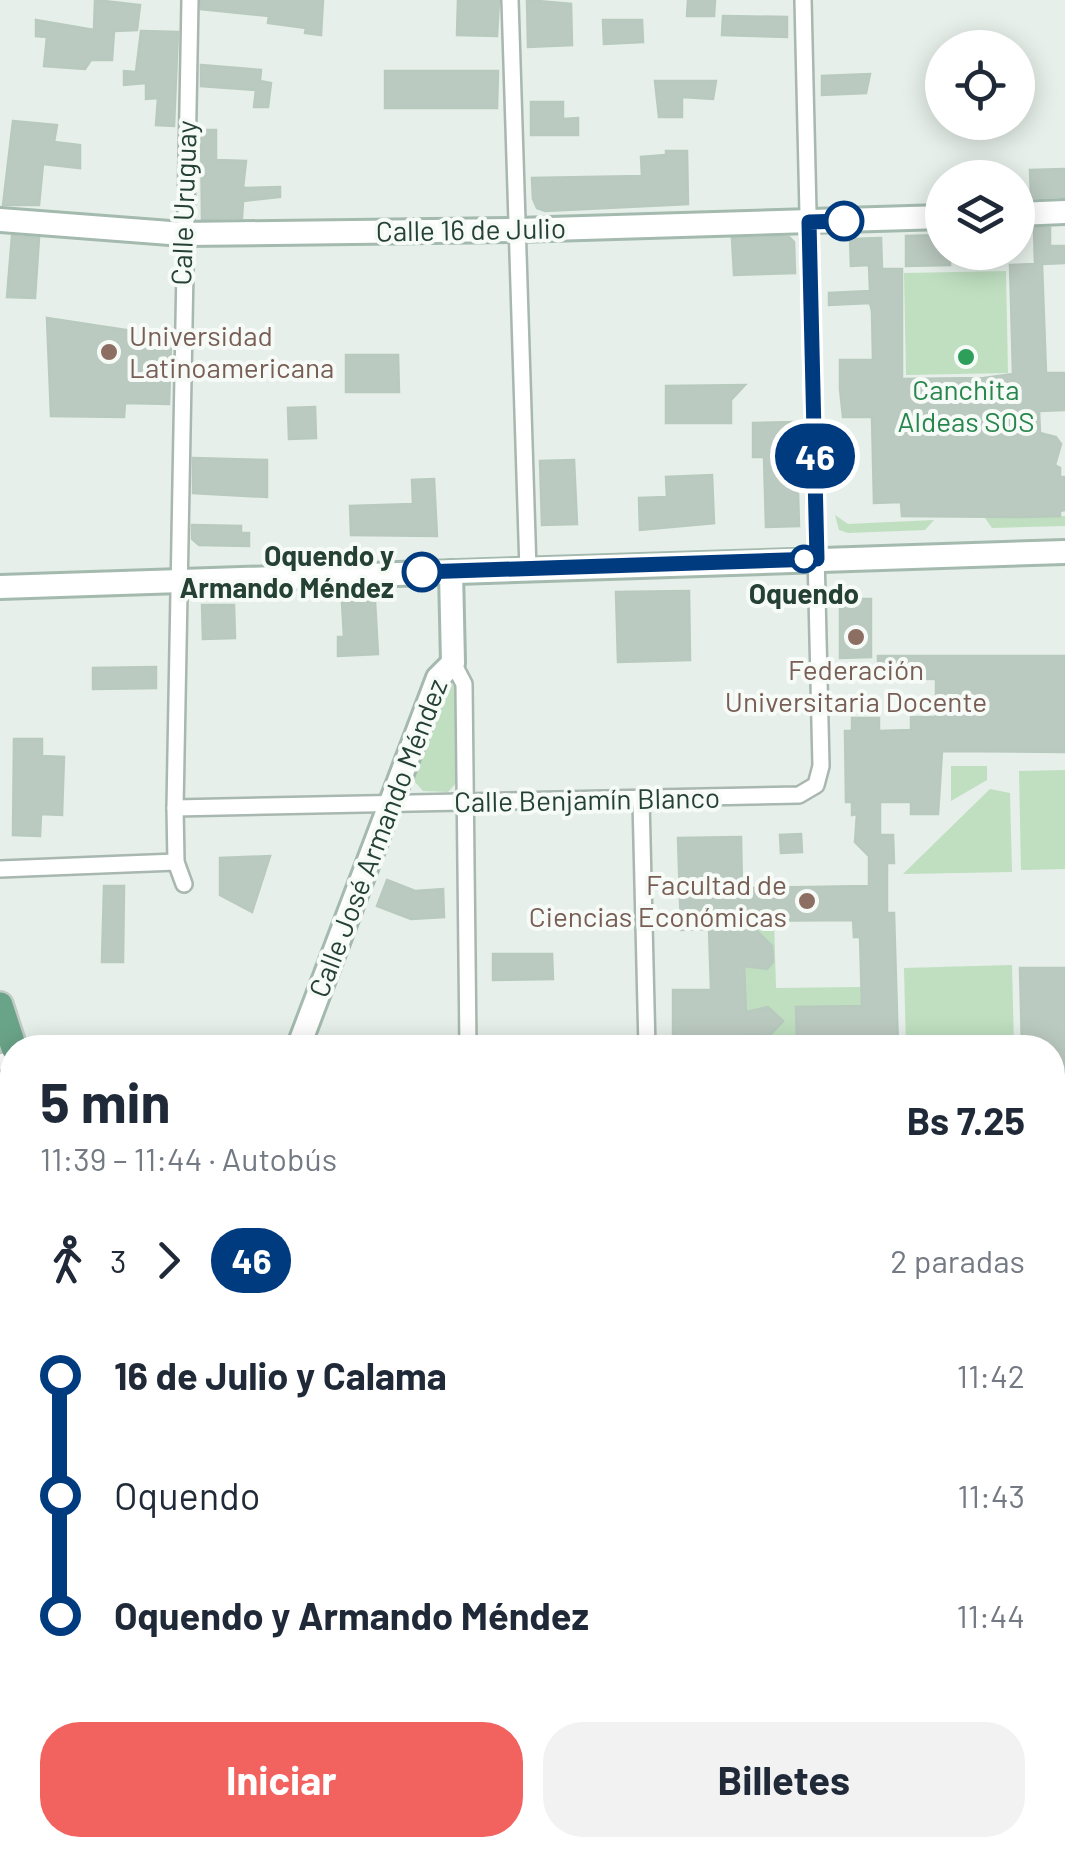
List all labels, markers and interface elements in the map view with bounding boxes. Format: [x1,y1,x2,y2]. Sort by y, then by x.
map controls [925,30,1035,270]
button: locate [925,30,1035,140]
street label: Calle Uruguay [163,120,203,286]
button: layers [925,160,1035,270]
unlabelled marker [825,202,863,240]
street label: Calle 16 de Julio [376,210,566,248]
place label: Universidad Latinoamericana [129,318,334,384]
marker: Universidad Latinoamericana [98,341,120,363]
marker: Canchita Aldeas SOS [955,346,977,368]
place label: Canchita Aldeas SOS [897,372,1035,438]
line badge: 46 [770,424,860,488]
text: 46 [795,435,835,477]
place label: Oquendo y Armando Méndez [180,538,394,604]
marker: Oquendo [791,546,817,572]
marker: Oquendo y Armando Méndez [403,553,441,591]
place label: Oquendo [749,576,859,610]
marker: Federación Universitaria Docente [845,626,867,648]
place label: Federación Universitaria Docente [725,652,987,718]
street label: Calle José Armando Méndez [301,674,454,1002]
street label: Calle Benjamín Blanco [454,780,720,818]
place label: Facultad de Ciencias Económicas [529,867,787,933]
marker: Facultad de Ciencias Económicas [796,890,818,912]
text: 5 min [40,1068,171,1134]
text: Bs 7.25 [907,1097,1025,1143]
text: 11:39 – 11:44 · Autobús [40,1139,337,1177]
icon: walk [40,1233,95,1288]
icon: forward [141,1233,196,1288]
text: 46 [231,1239,271,1281]
text: 3 [110,1241,126,1279]
text: 2 paradas [890,1241,1025,1279]
text: 16 de Julio y Calama [114,1352,447,1398]
text: 11:42 [957,1356,1025,1394]
text: Oquendo [114,1472,261,1518]
text: 11:43 [958,1476,1025,1514]
text: Oquendo y Armando Méndez [114,1592,589,1638]
text: 11:44 [956,1596,1025,1634]
button: Iniciar [40,1722,523,1837]
button: Billetes [543,1722,1025,1837]

